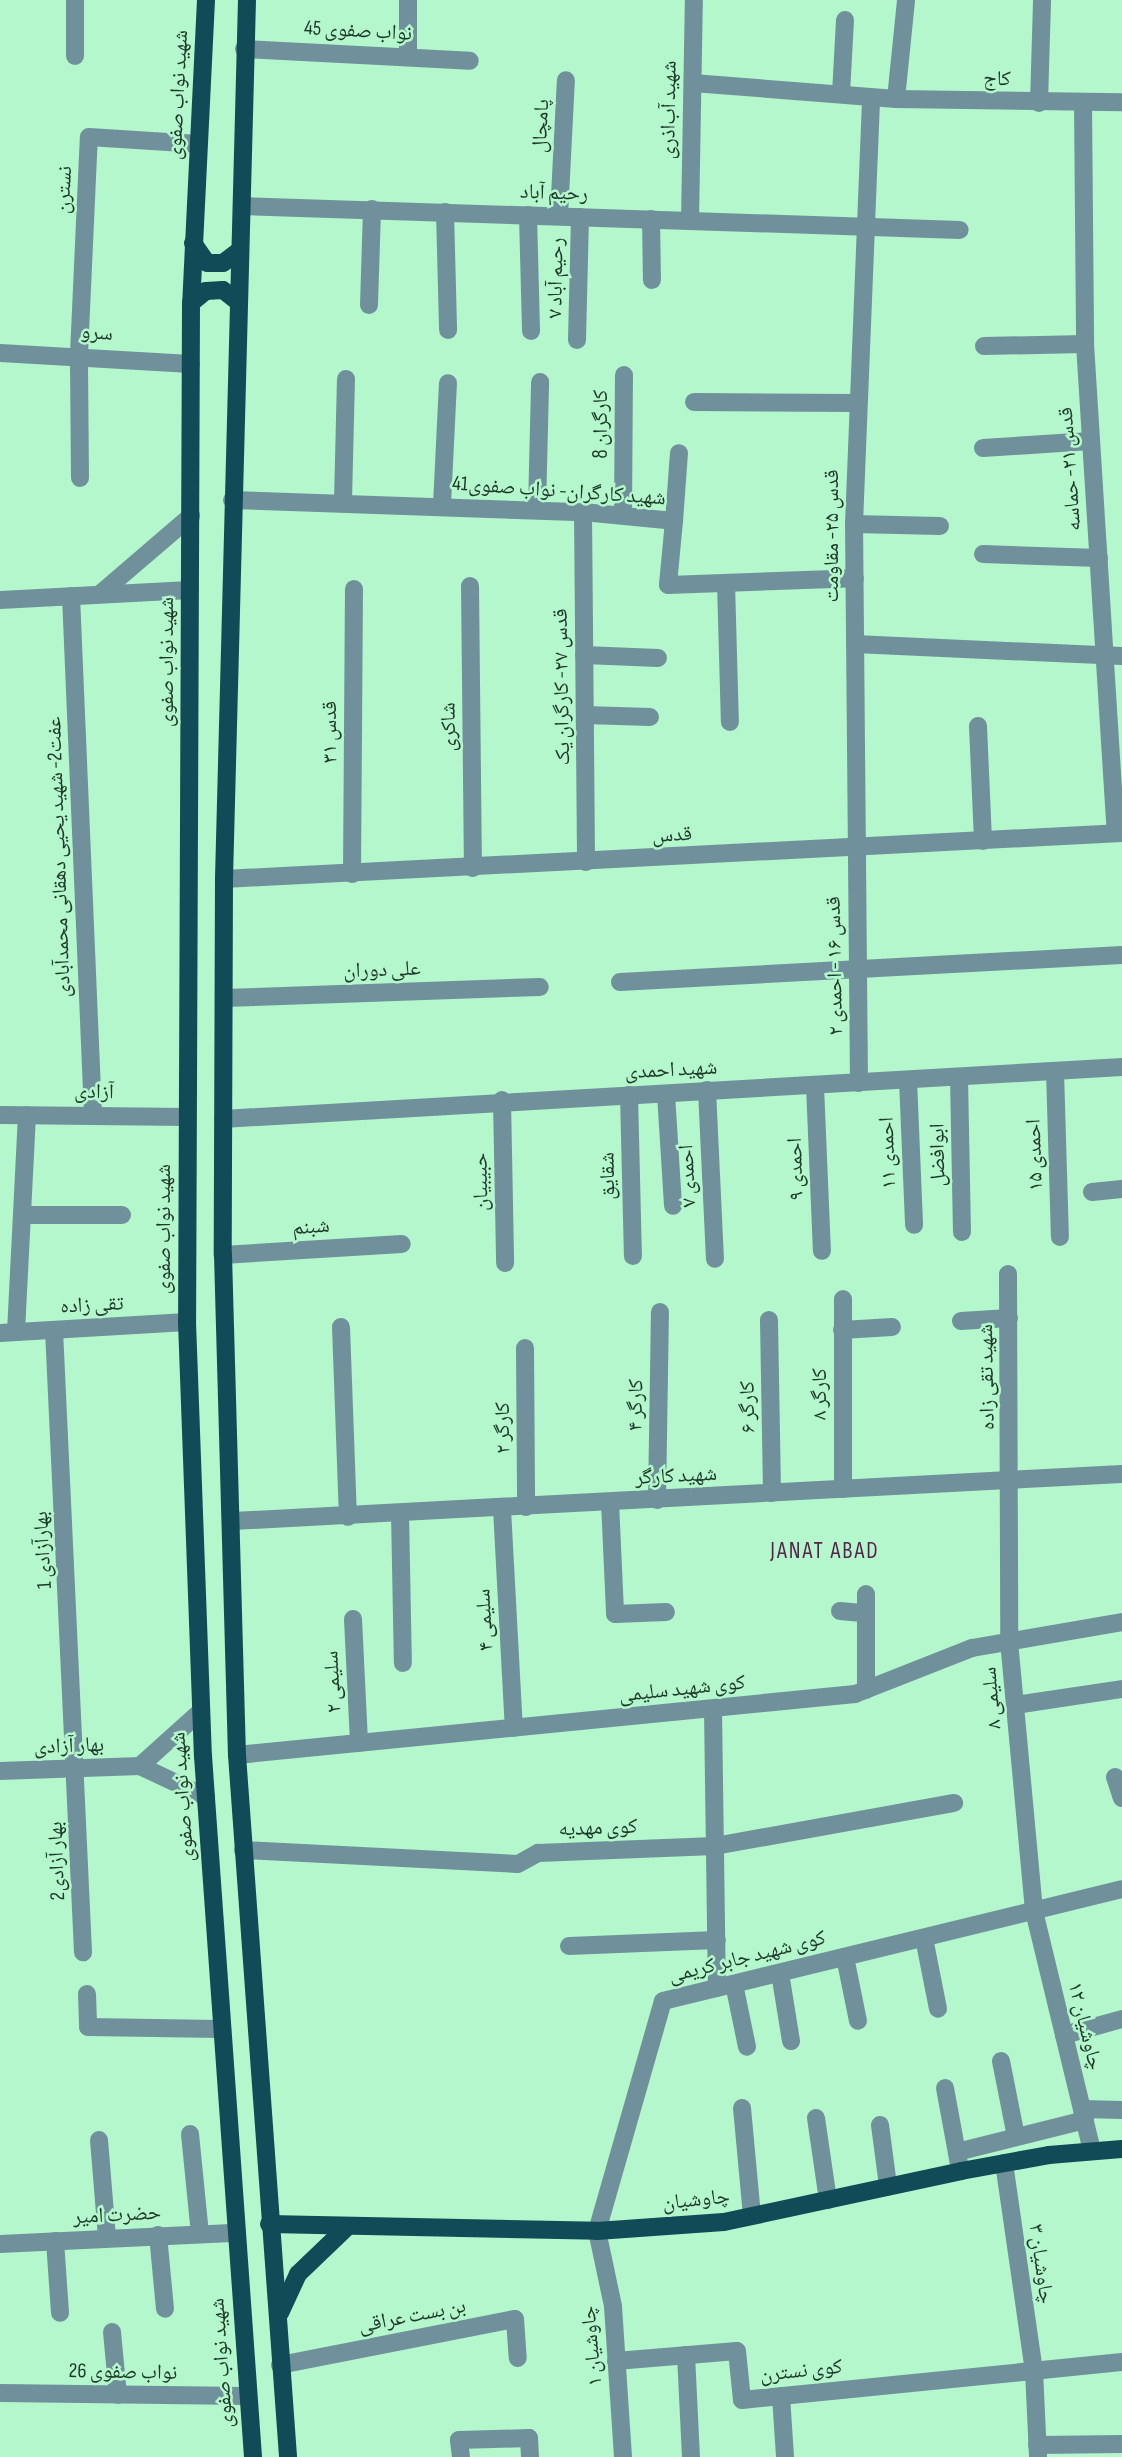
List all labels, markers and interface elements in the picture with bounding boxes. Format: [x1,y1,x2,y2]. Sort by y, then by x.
street label: نواب صفوی 45 [303,16,413,46]
street label: شهید نواب صفوی [162,29,194,161]
street label: شهید‌ آب‌اذری [656,60,682,160]
street label: کاج [983,66,1011,92]
street label: پامچال [527,98,555,154]
street label: نسترن [50,165,78,215]
street label: رحیم آباد [519,179,589,207]
street label: رحیم آباد ۷ [543,237,569,319]
street label: سرو [80,319,114,347]
street label: کارگران 8 [588,389,614,459]
street label: قدس ۲۱- حماسه [1053,406,1087,532]
street label: قدس ۲۵- مقاومت [819,470,845,602]
street label: شهید کارگران- نواب صفوی41 [451,471,667,511]
street label: شهید نواب صفوی [154,597,180,727]
street label: قدس ۲۷- کارگران یک [548,608,576,766]
street label: قدس ۳۱ [317,701,343,763]
street label: شاکری [436,702,462,752]
street label: عفت2- شهید یحیی دهقانی محمدآبادی [42,716,76,998]
street label: قدس [651,821,693,849]
street label: قدس ۱۶ - احمدی ۲ [821,896,849,1036]
street label: علی دوران [343,956,421,984]
street label: شهید احمدی [624,1055,718,1085]
street label: آزادی [74,1079,114,1105]
street label: احمدی ۱۱ [874,1117,902,1189]
street label: احمدی ۱۵ [1021,1119,1049,1191]
street label: ابوافضل [925,1123,951,1187]
street label: احمدی ۹ [782,1137,810,1201]
street label: احمدی ۷ [674,1144,702,1208]
street label: شقایق [595,1152,621,1200]
street label: حبیبیان [468,1153,494,1211]
street label: شهید نواب صفوی [151,1164,177,1294]
street label: شبنم [292,1213,330,1241]
street label: تقی زاده [60,1291,124,1319]
street label: شهید تقی زاده [973,1324,1001,1430]
street label: کارگر ۸ [807,1368,833,1420]
street label: کارگر ۴ [623,1379,649,1431]
street label: کارگر ۶ [735,1381,761,1433]
street label: کارگر ۲ [490,1402,516,1454]
street label: شهید کارگر [634,1461,718,1491]
street label: بهارآزادی 1 [28,1511,58,1589]
district label: JANAT ABAD [772,1537,878,1565]
street label: سلیمی ۴ [471,1588,499,1652]
street label: سلیمی ۲ [319,1650,347,1714]
street label: سلیمی ۸ [977,1666,1007,1730]
street label: کوی شهید سلیمی [617,1670,747,1708]
street label: شهید نواب صفوی [166,1731,200,1863]
street label: بهار آزادی [33,1732,105,1760]
street label: کوی مهدیه [558,1814,638,1842]
street label: بهار آزادی2 [43,1821,71,1901]
street label: کوی شهید جابر کریمی [666,1925,828,1989]
street label: چاوشیان ۱۲ [1062,1979,1108,2073]
street label: چاوشیان [661,2184,731,2216]
street label: حضرت امیر [72,2200,162,2230]
street label: چاوشیان ۳ [1023,2223,1059,2305]
street label: بن بست عراقی [356,2293,468,2339]
street label: شهید نواب صفوی [205,2297,239,2429]
street label: چاوشیان ۱ [576,2305,608,2387]
street label: کوی نسترن [758,2354,844,2388]
street label: نواب صفوی 26 [68,2358,178,2386]

